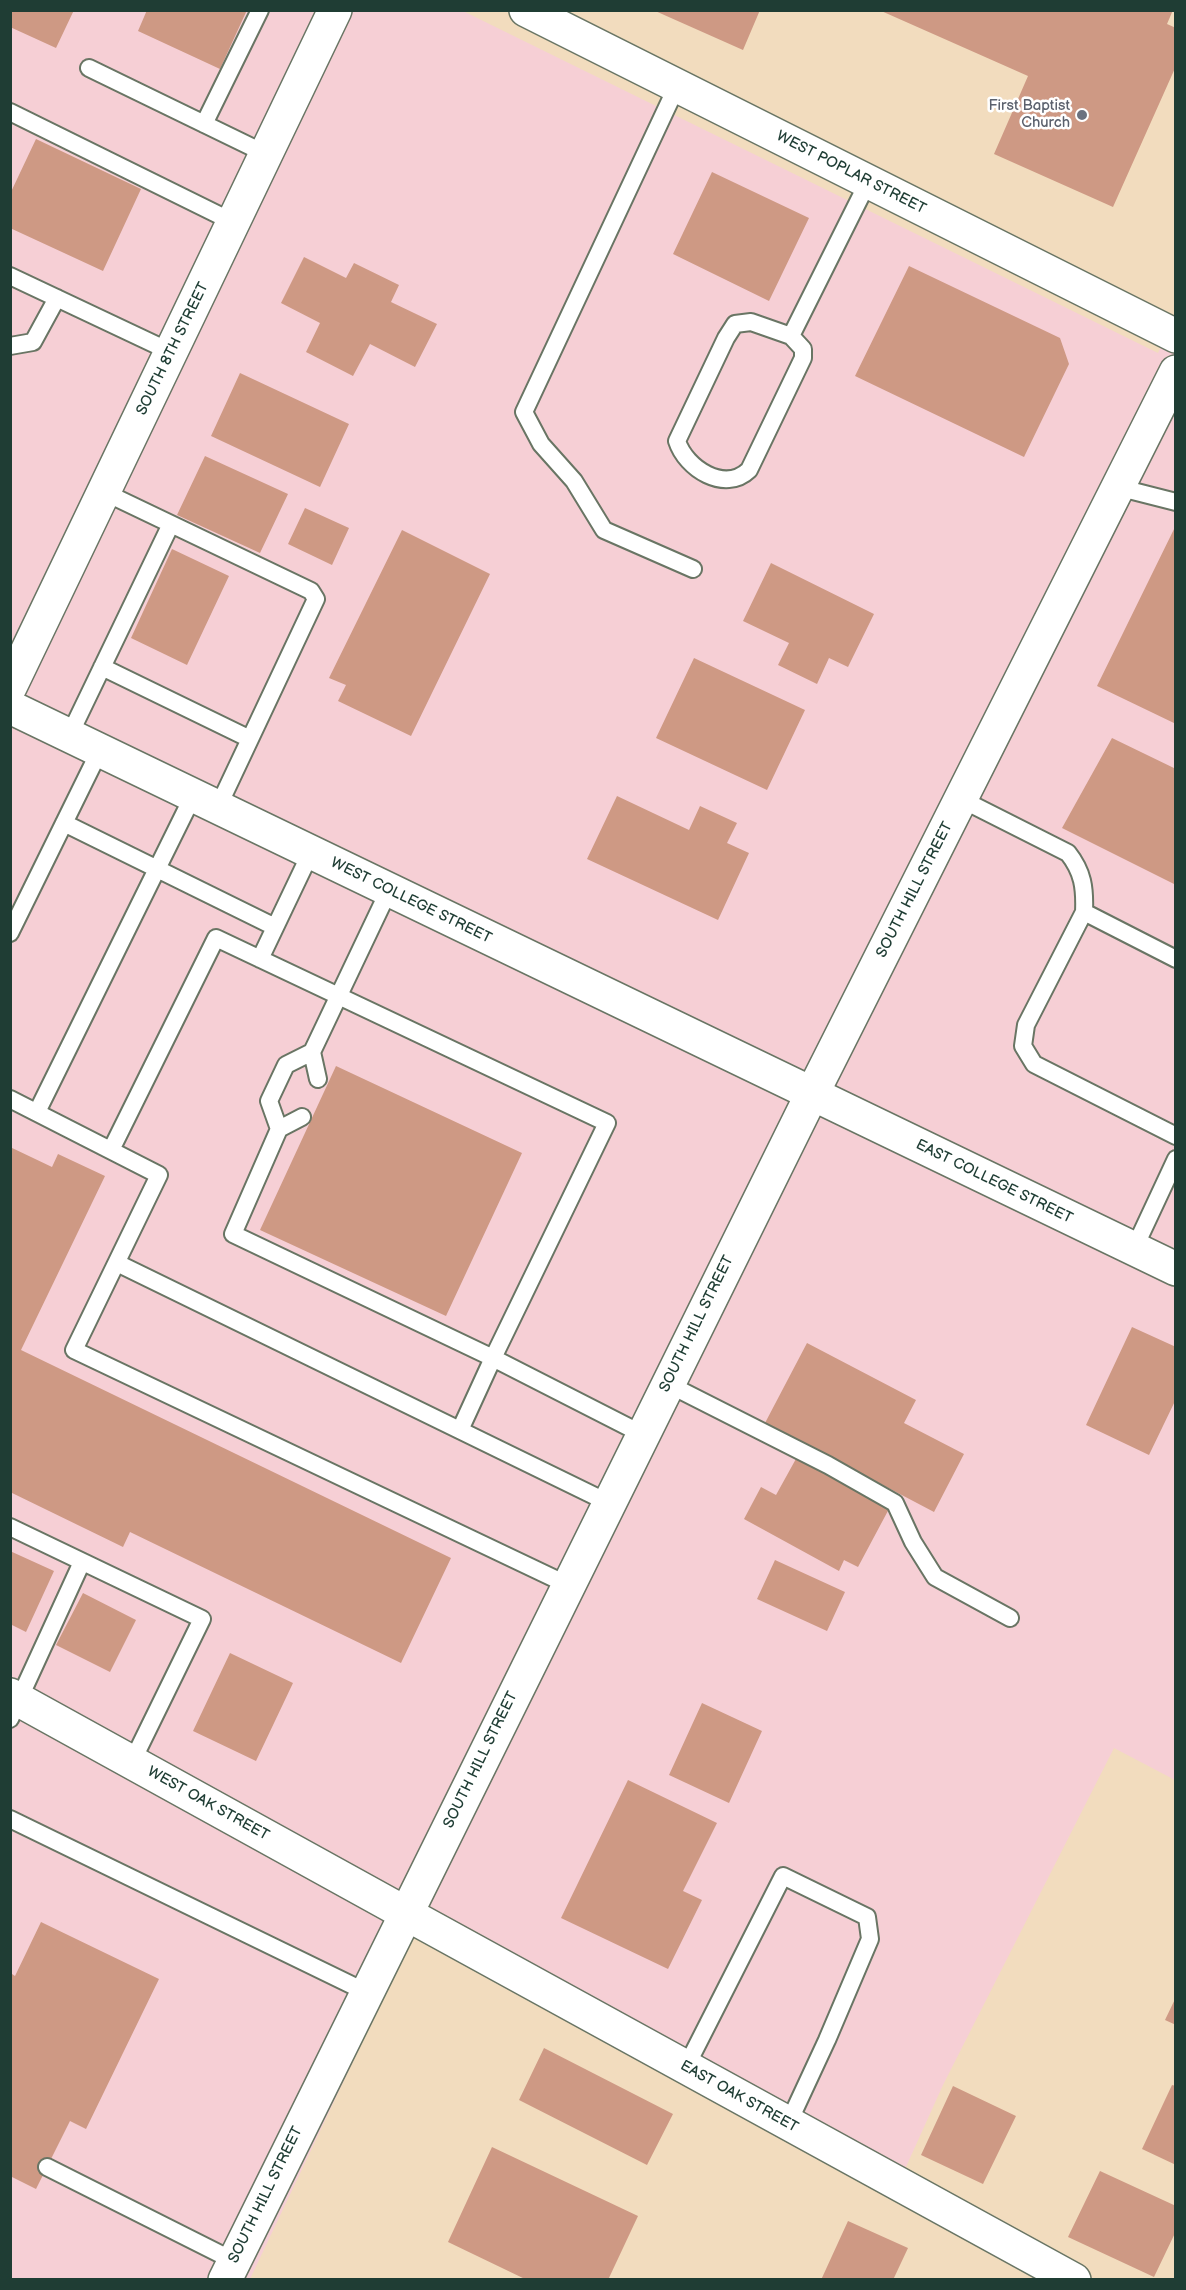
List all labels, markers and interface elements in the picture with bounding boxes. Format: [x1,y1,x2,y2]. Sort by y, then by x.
place label: First Baptist Church [989,97,1070,132]
marker: First Baptist Church [1075,108,1089,122]
street label: WEST POPLAR STREET [773,127,929,219]
street label: SOUTH 8TH STREET [133,280,213,418]
street label: SOUTH HILL STREET [873,819,957,961]
street label: WEST COLLEGE STREET [328,854,494,948]
street label: EAST COLLEGE STREET [913,1136,1075,1228]
street label: SOUTH HILL STREET [656,1253,738,1395]
street label: SOUTH HILL STREET [440,1689,522,1831]
street label: WEST OAK STREET [144,1763,272,1845]
street label: EAST OAK STREET [677,2057,801,2137]
street label: SOUTH HILL STREET [225,2124,307,2266]

